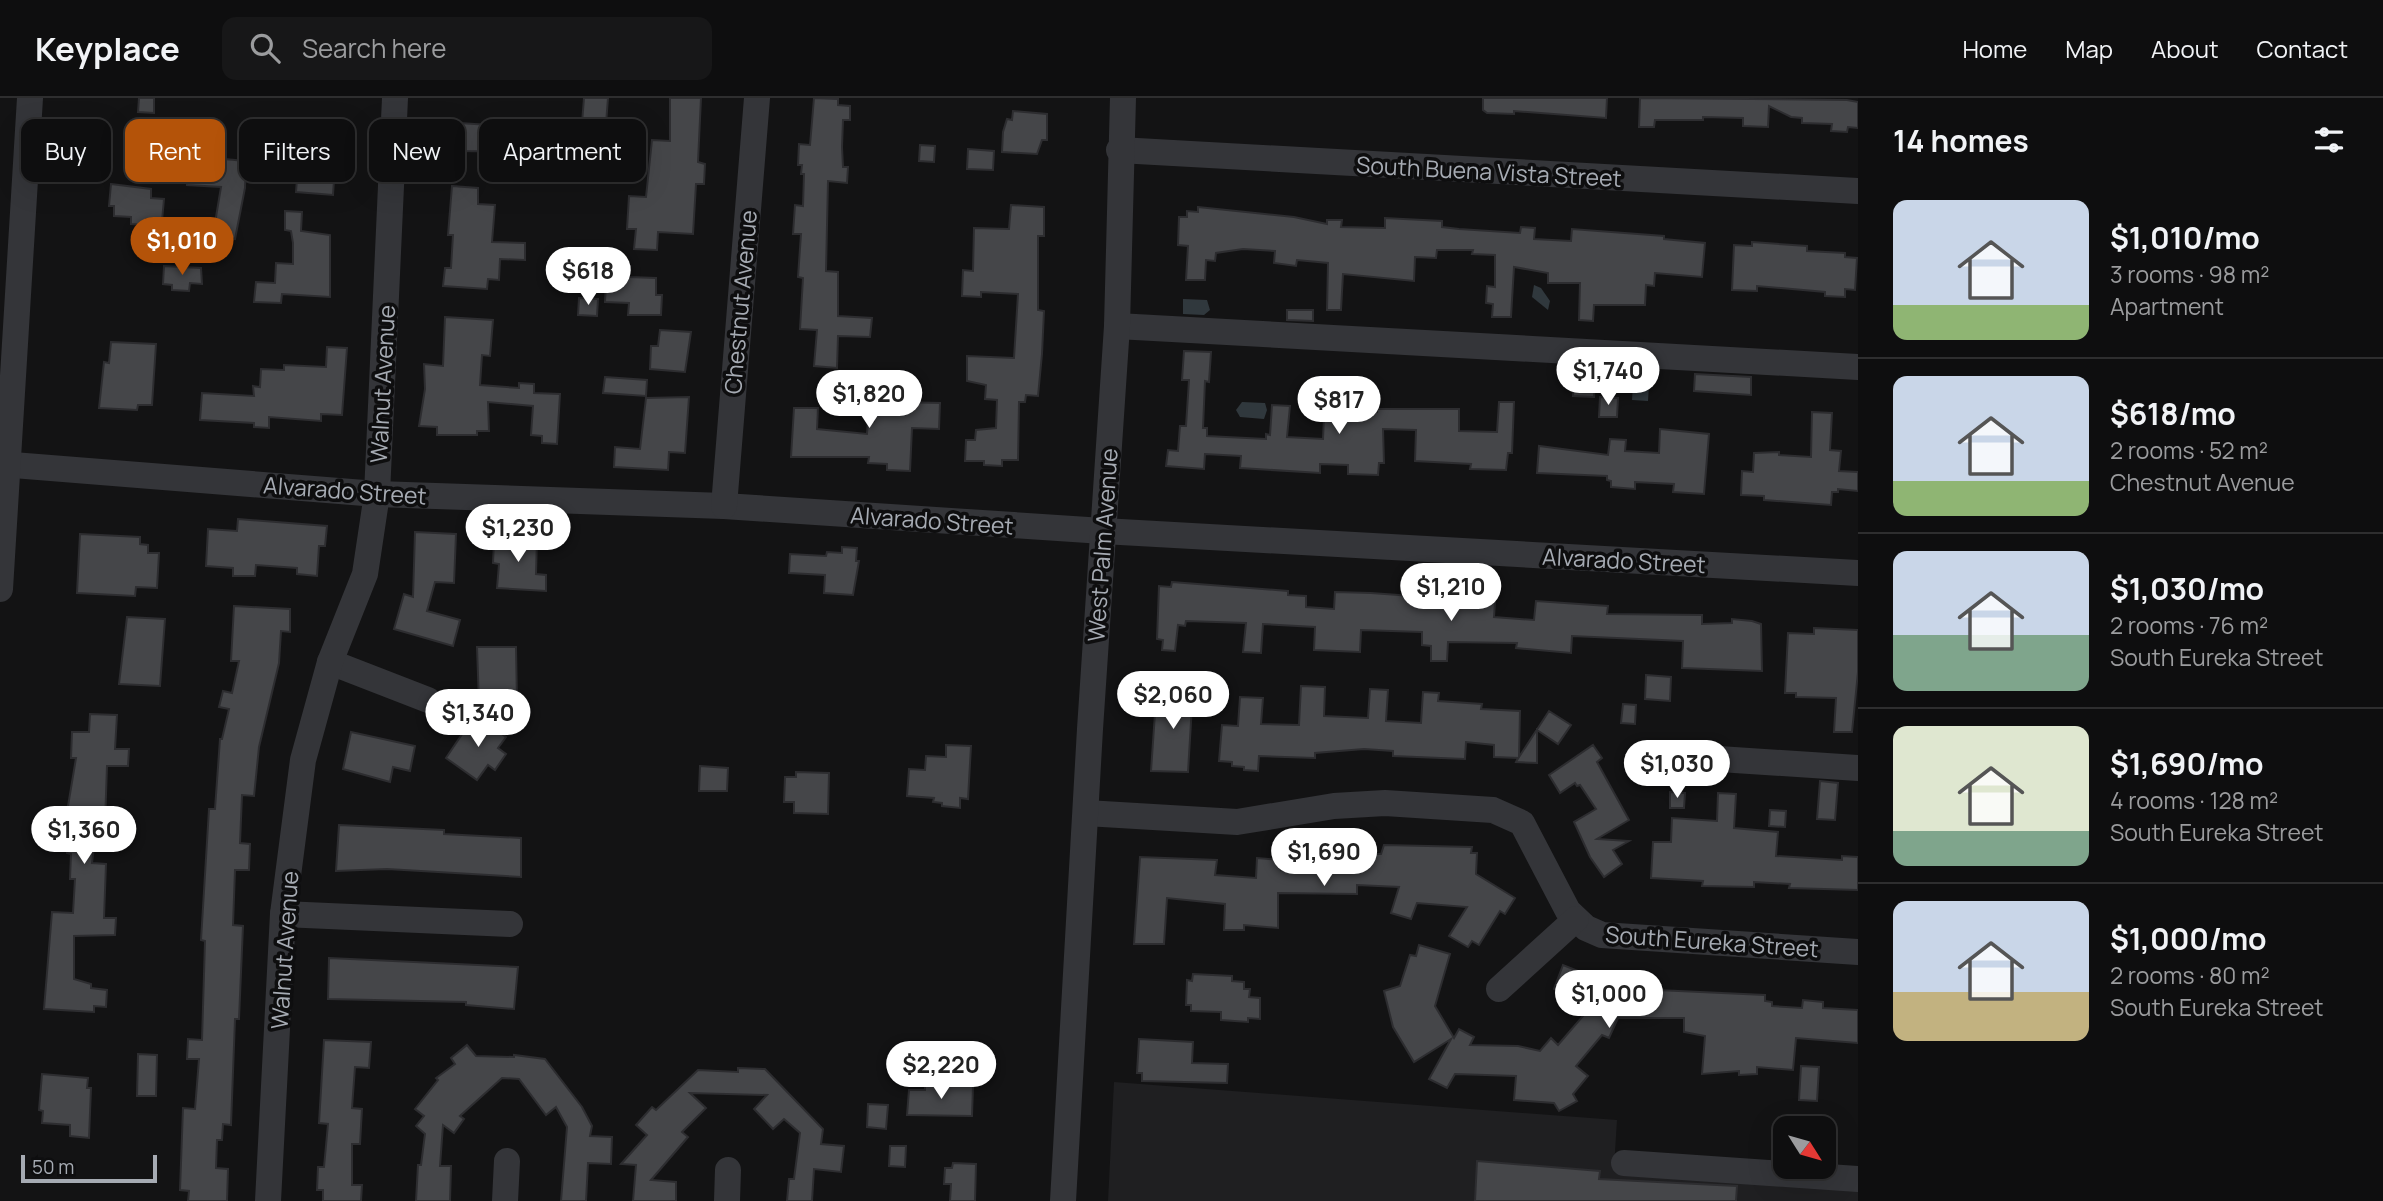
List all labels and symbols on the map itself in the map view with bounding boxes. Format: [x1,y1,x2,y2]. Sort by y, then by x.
street label: South Buena Vista Street [1355,148,1623,194]
street label: Chestnut Avenue [716,209,764,395]
pin: $1,010 [125,218,239,277]
pin: $618 [547,248,629,307]
street label: Walnut Avenue [362,304,402,464]
pin: $1,740 [1551,348,1665,407]
pin: $1,820 [812,370,926,430]
pin: $817 [1298,376,1380,436]
street label: West Palm Avenue [1079,447,1125,643]
street label: Alvarado Street [262,468,428,512]
street label: Alvarado Street [849,498,1015,542]
pin: $1,230 [461,504,575,564]
street label: Alvarado Street [1541,540,1707,580]
pin: $1,210 [1394,564,1508,623]
pin: $2,060 [1116,672,1230,731]
pin: $1,340 [421,690,535,749]
pin: $1,030 [1620,740,1734,800]
pin: $1,360 [27,806,141,866]
pin: $1,690 [1267,828,1381,888]
street label: Walnut Avenue [263,870,305,1030]
street label: South Eureka Street [1604,918,1820,964]
pin: $1,000 [1552,970,1666,1030]
pin: $2,220 [884,1042,998,1101]
north arrow [1773,1116,1836,1180]
scale bar [21,1152,158,1184]

